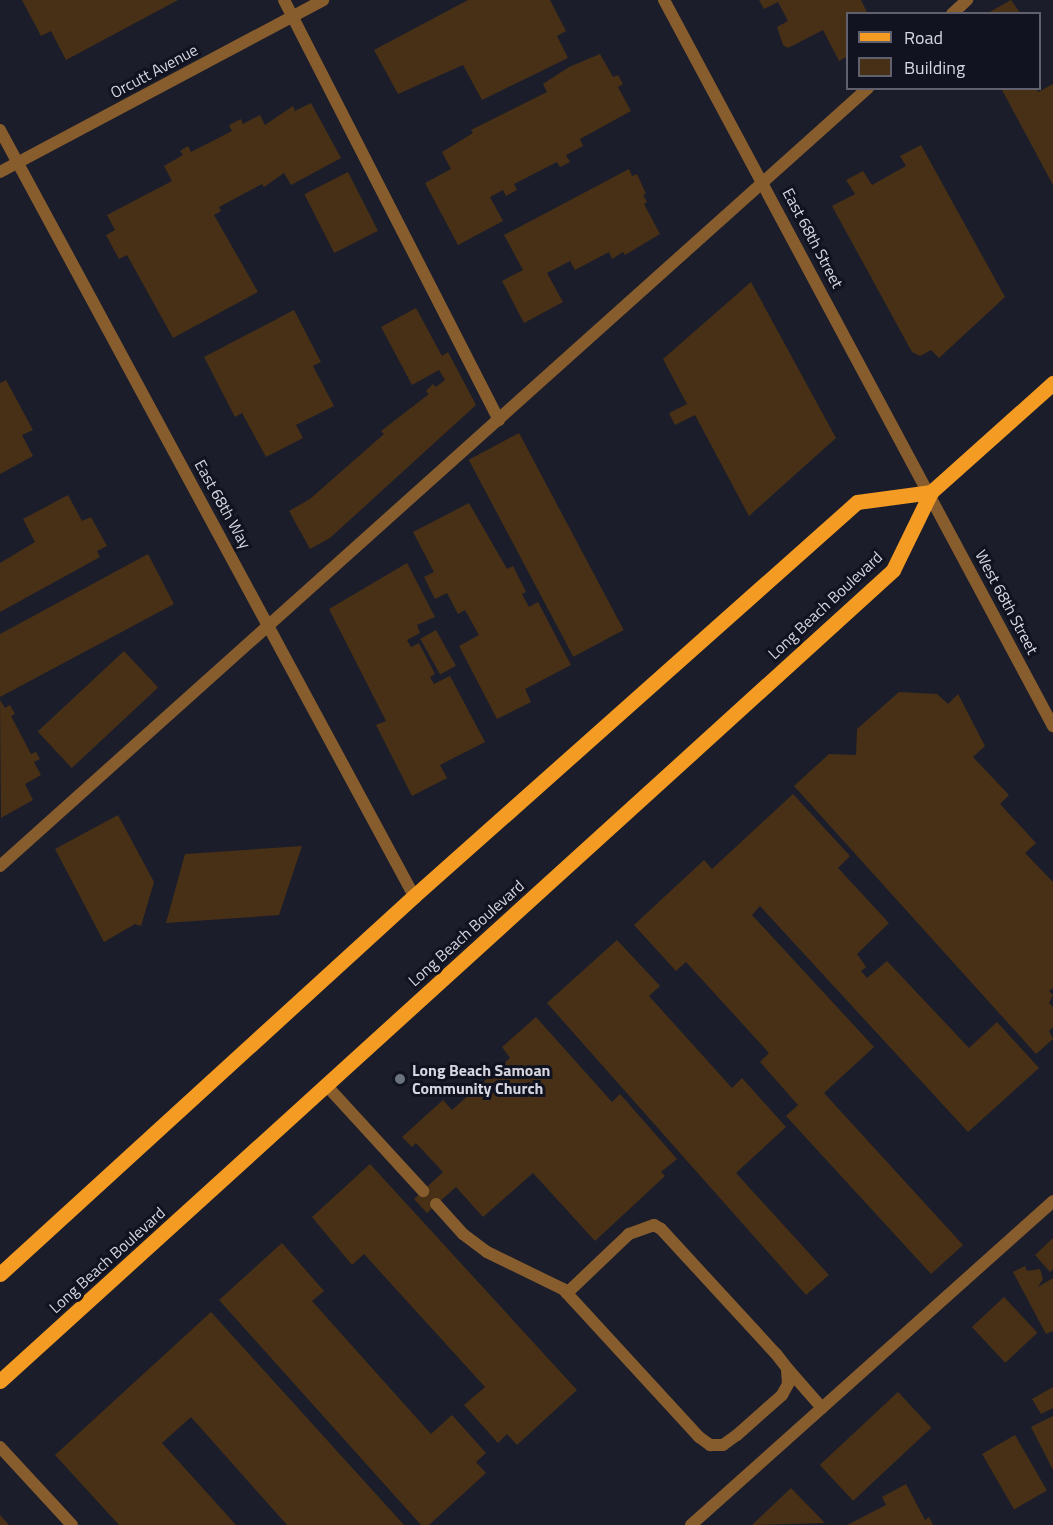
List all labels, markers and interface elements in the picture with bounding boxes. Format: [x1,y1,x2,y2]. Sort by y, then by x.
legend [846,12,1041,90]
text: Road [904,24,943,51]
street label: Orcutt Avenue [107,40,201,102]
text: Building [904,54,965,81]
street label: East 68th Street [779,185,847,291]
street label: East 68th Way [191,456,255,552]
street label: Long Beach Boulevard [764,547,886,663]
street label: West 68th Street [971,547,1043,657]
street label: Long Beach Boulevard [404,876,528,990]
place label: Long Beach Samoan Community Church [412,1060,550,1098]
marker: Long Beach Samoan Community Church [393,1072,407,1086]
street label: Long Beach Boulevard [45,1203,169,1317]

